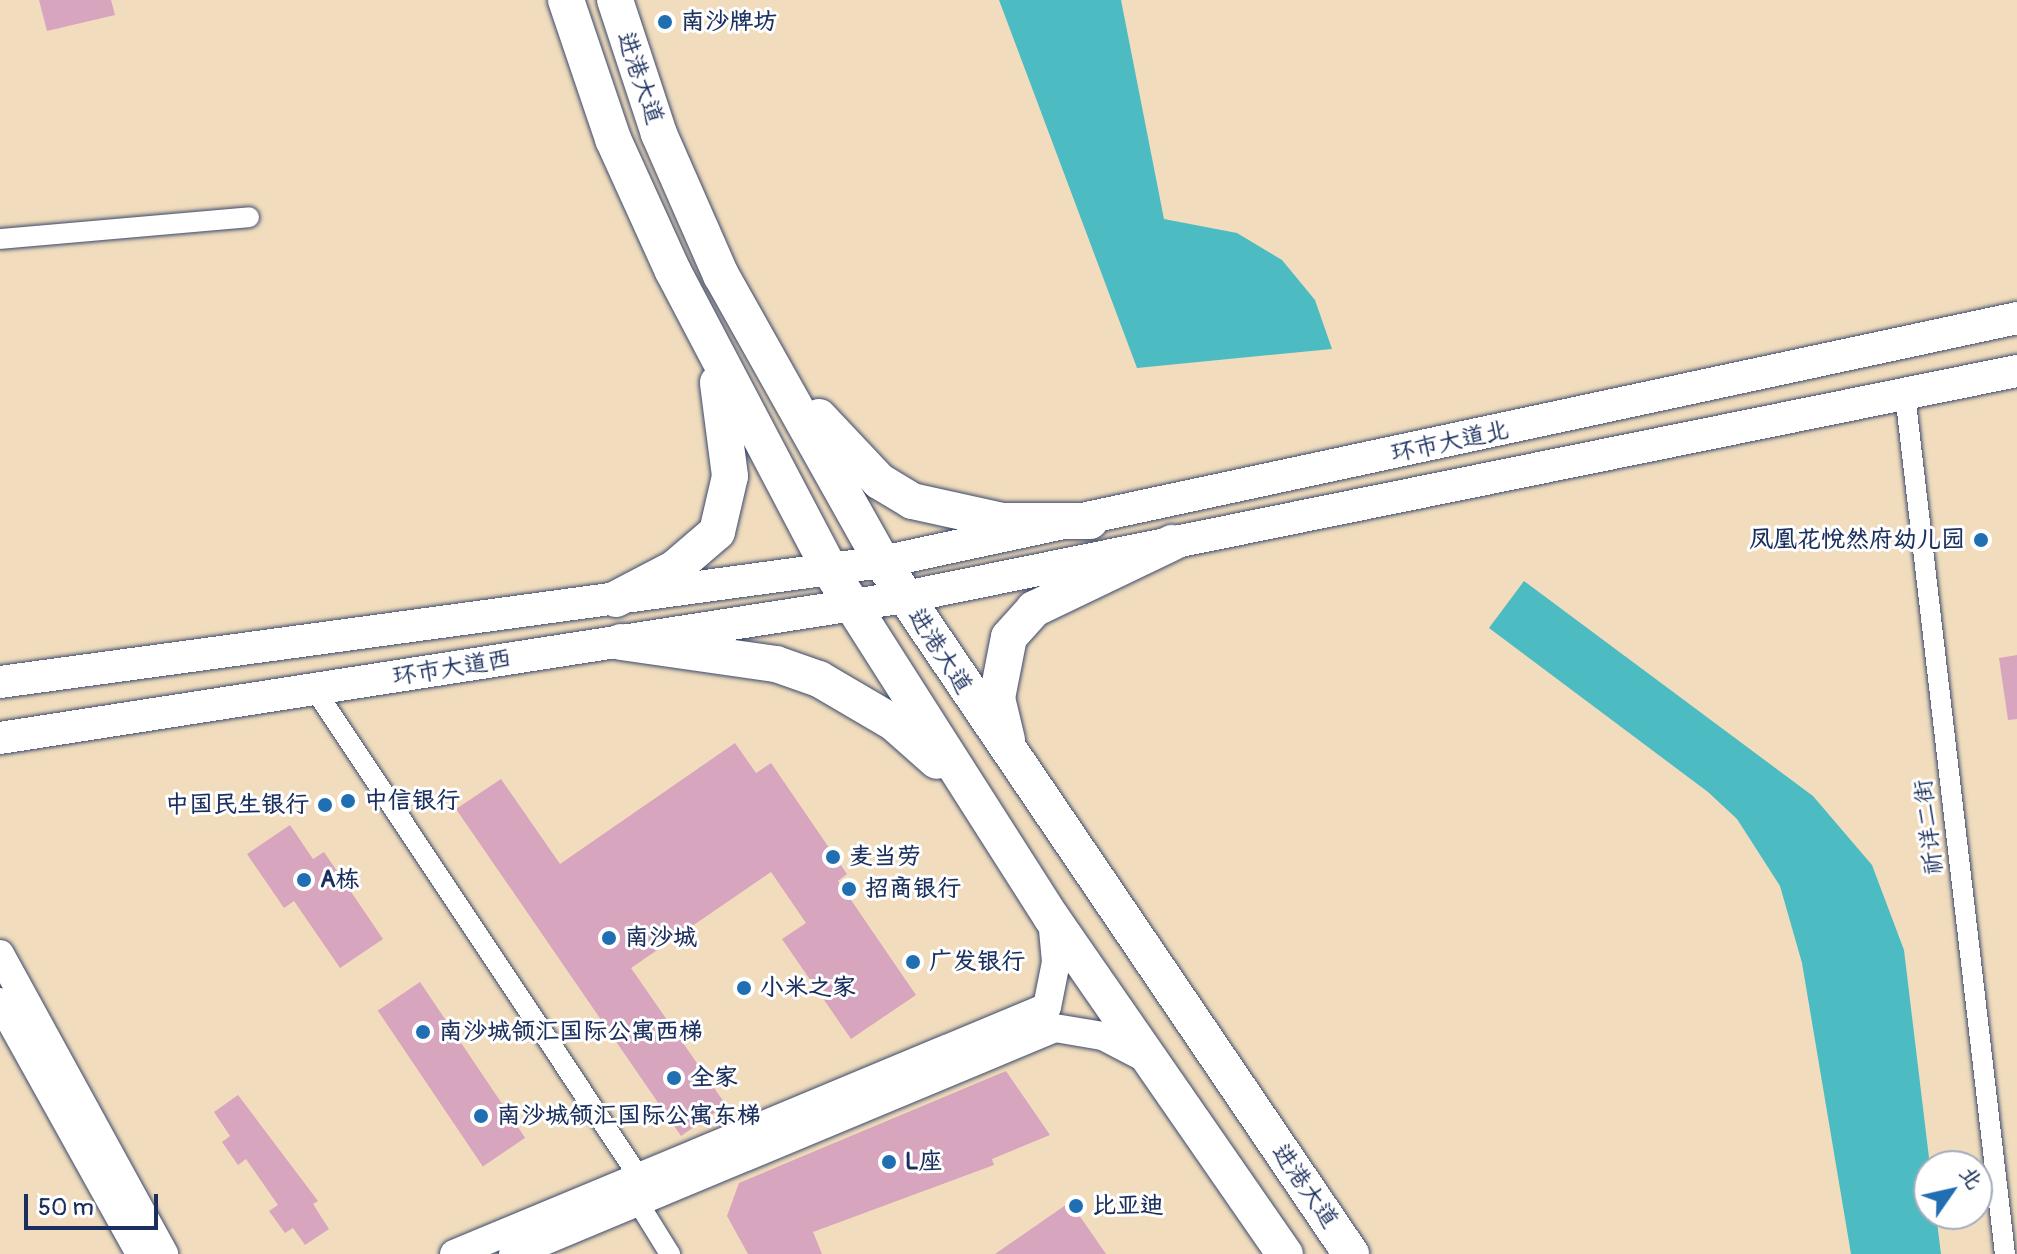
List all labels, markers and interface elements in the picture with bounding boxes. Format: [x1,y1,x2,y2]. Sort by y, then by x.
place label: 南沙牌坊 [681,8,777,36]
marker: 南沙牌坊 [656,13,674,31]
street label: 进港大道 [611,28,669,128]
street label: 环市大道北 [1388,415,1512,469]
place label: 凤凰花悦然府幼儿园 [1749,526,1965,554]
marker: 凤凰花悦然府幼儿园 [1972,531,1990,549]
street label: 进港大道 [902,603,978,699]
street label: 环市大道西 [390,644,514,692]
street label: 祈详二街 [1909,778,1949,876]
place label: 中信银行 [364,787,460,815]
place label: 中国民生银行 [165,791,309,819]
marker: 中信银行 [339,792,357,810]
marker: 中国民生银行 [316,796,334,814]
place label: 麦当劳 [849,843,921,871]
marker: 麦当劳 [824,848,842,866]
place label: A栋 [320,866,360,894]
marker: A栋 [295,871,313,889]
place label: 招商银行 [865,875,961,903]
marker: 招商银行 [840,880,858,898]
place label: 南沙城 [625,924,697,952]
marker: 南沙城 [600,929,618,947]
place label: 广发银行 [929,948,1025,976]
marker: 广发银行 [904,953,922,971]
place label: 小米之家 [760,974,856,1002]
marker: 小米之家 [735,979,753,997]
place label: 南沙城领汇国际公寓西梯 [439,1018,703,1046]
marker: 南沙城领汇国际公寓西梯 [414,1023,432,1041]
place label: 全家 [690,1064,738,1092]
marker: 全家 [665,1069,683,1087]
place label: 南沙城领汇国际公寓东梯 [497,1102,761,1130]
marker: 南沙城领汇国际公寓东梯 [472,1107,490,1125]
street label: 进港大道 [1266,1138,1344,1234]
place label: L座 [905,1148,943,1176]
north arrow [1913,1150,1993,1230]
marker: L座 [880,1153,898,1171]
text: 北 [1953,1161,1989,1195]
scale bar [28,1178,162,1228]
place label: 比亚迪 [1092,1192,1164,1220]
text: 50 m [38,1193,94,1222]
marker: 比亚迪 [1067,1197,1085,1215]

